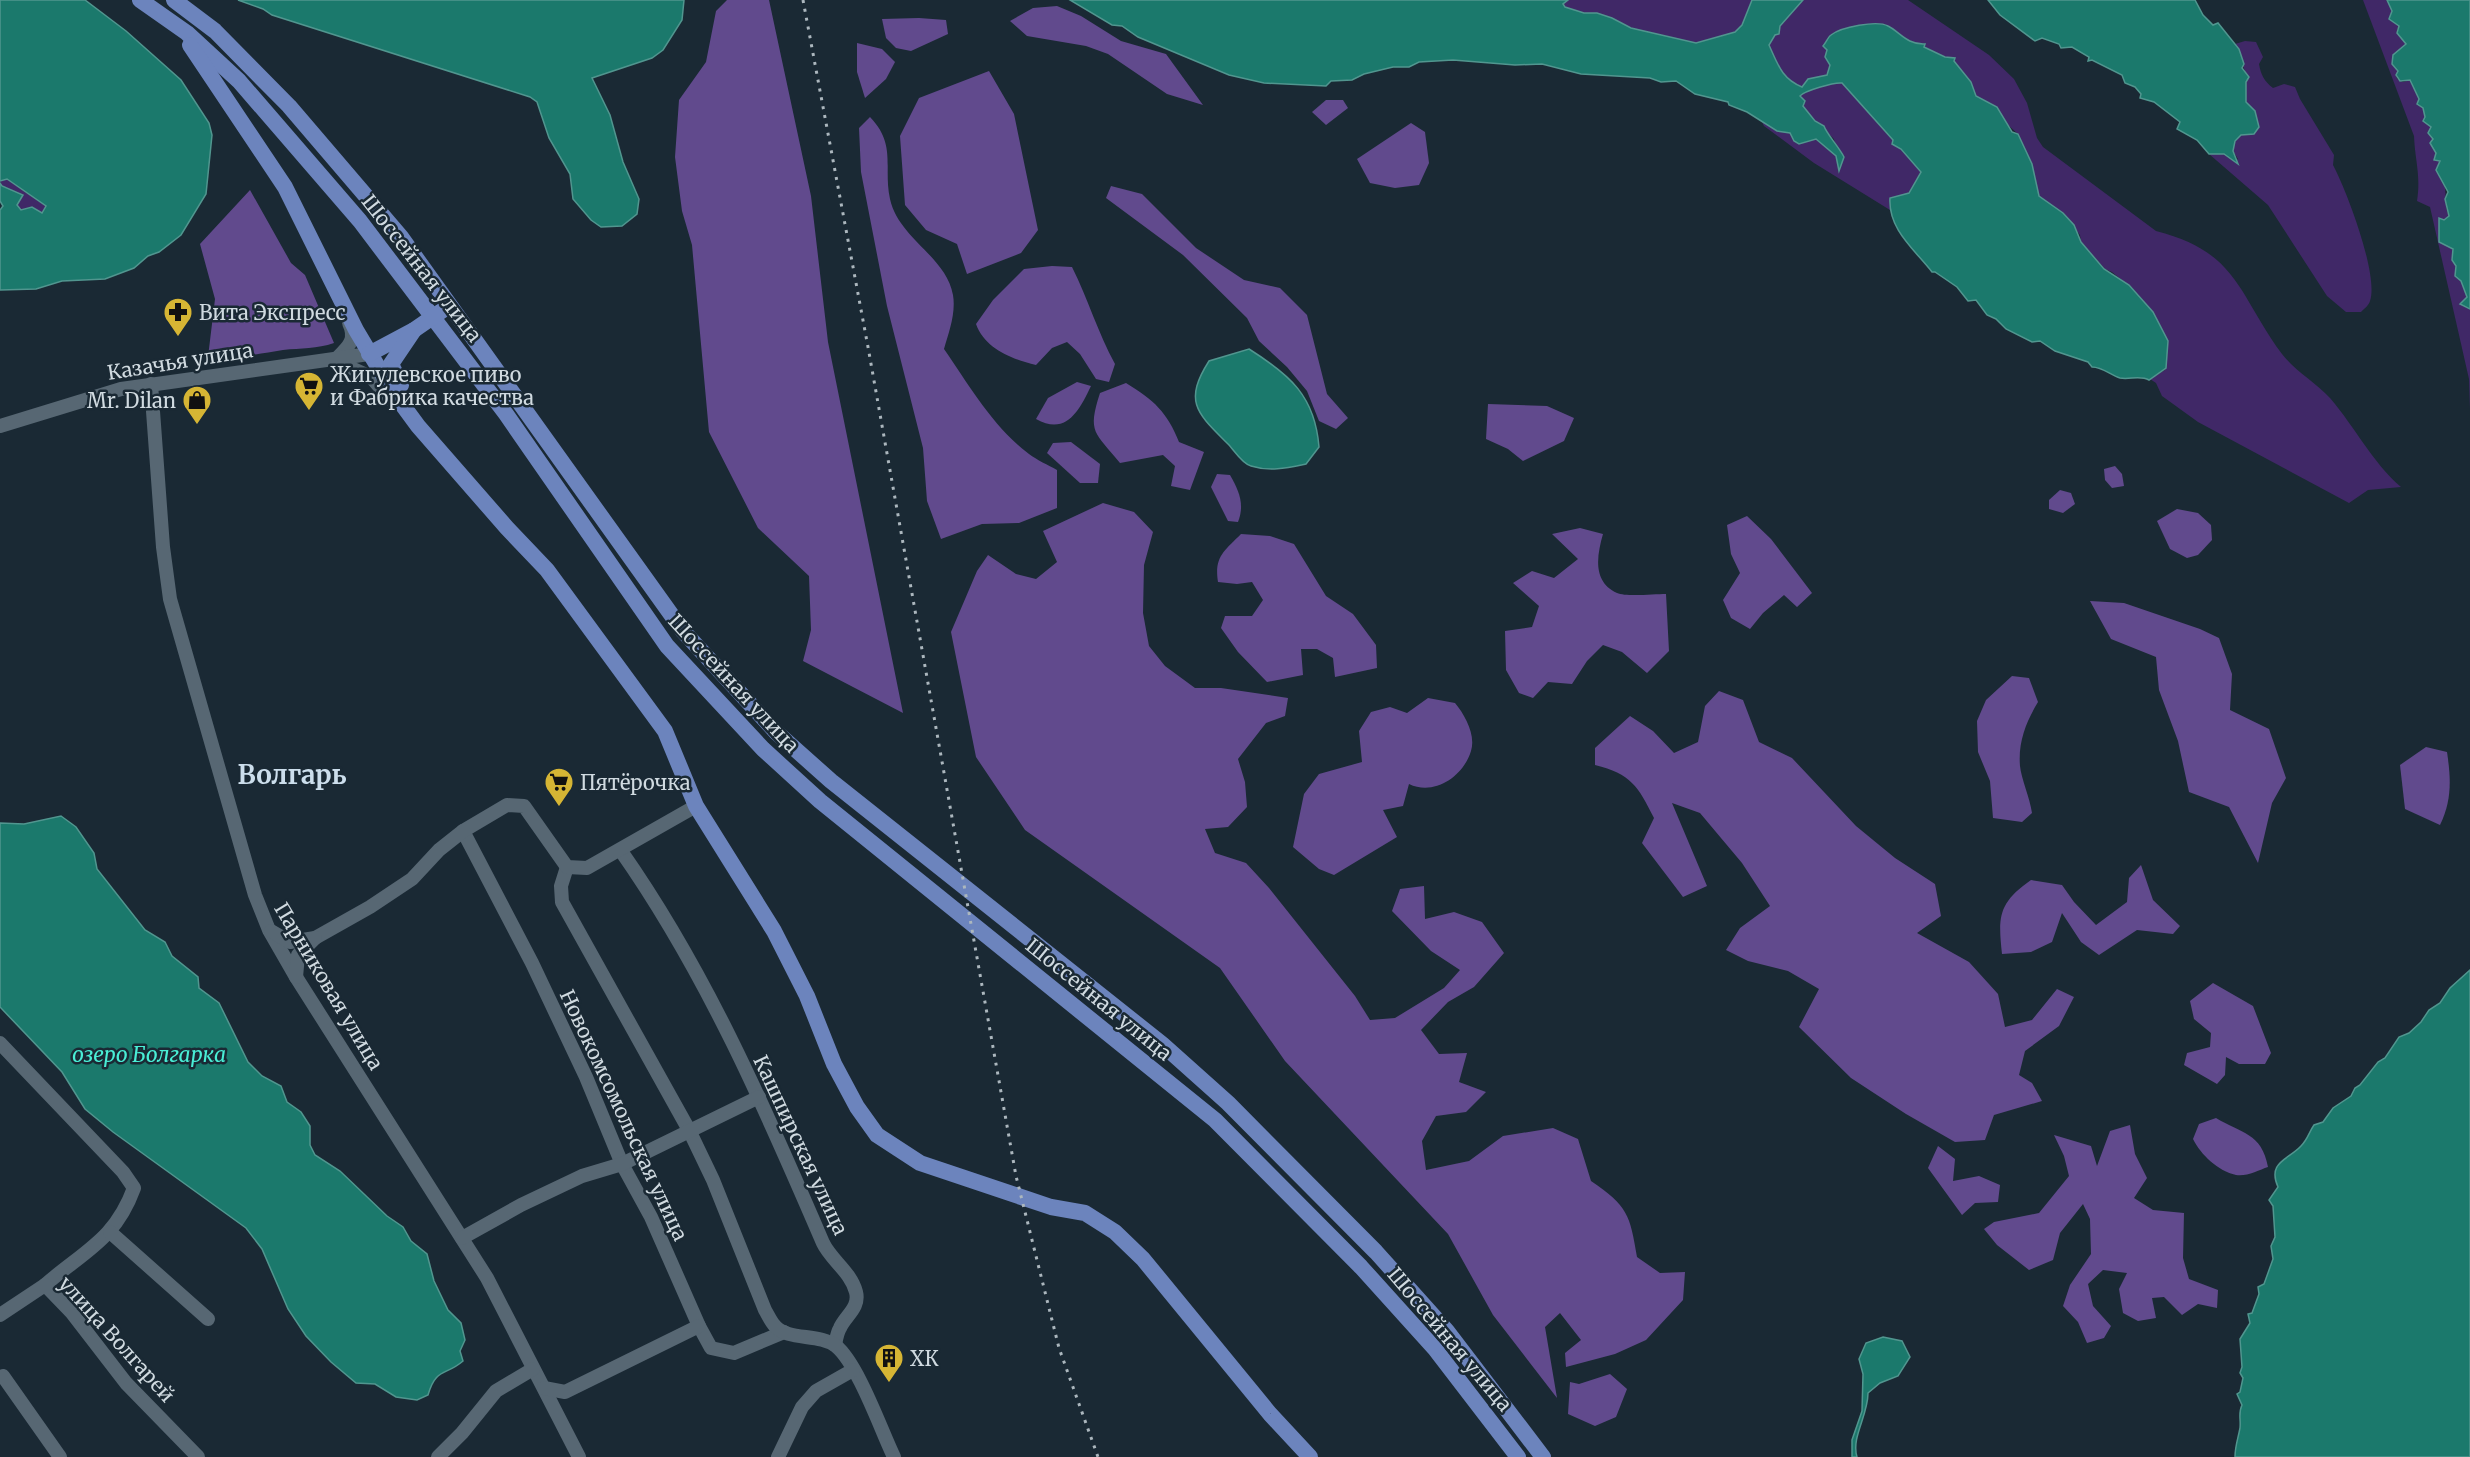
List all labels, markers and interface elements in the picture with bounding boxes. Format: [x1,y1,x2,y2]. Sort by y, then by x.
street label: Шоссейная улица [357,189,488,347]
pharmacy icon: Вита Экспресс [162,296,194,338]
place label: Вита Экспресс [199,300,346,325]
street label: Казачья улица [105,337,255,385]
place label: Жигулевское пиво и Фабрика качества [330,362,534,410]
supermarket icon: Жигулевское пиво и Фабрика качества [293,370,325,412]
shop icon: Mr. Dilan [181,384,213,426]
place label: Mr. Dilan [87,388,176,413]
street label: Шоссейная улица [663,608,805,758]
district label: Волгарь [237,758,347,791]
supermarket icon: Пятёрочка [543,766,575,808]
place label: Пятёрочка [580,770,691,795]
street label: Парниковая улица [269,898,389,1074]
street label: Шоссейная улица [1021,932,1177,1066]
street label: Новокомсомольская улица [555,985,693,1245]
water label: озеро Болгарка [72,1041,226,1068]
street label: Кашпирская улица [748,1051,854,1239]
street label: Шоссейная улица [1382,1262,1518,1416]
street label: улица Волгарей [54,1271,180,1407]
building icon: ХК [873,1342,905,1384]
place label: ХК [910,1346,939,1371]

